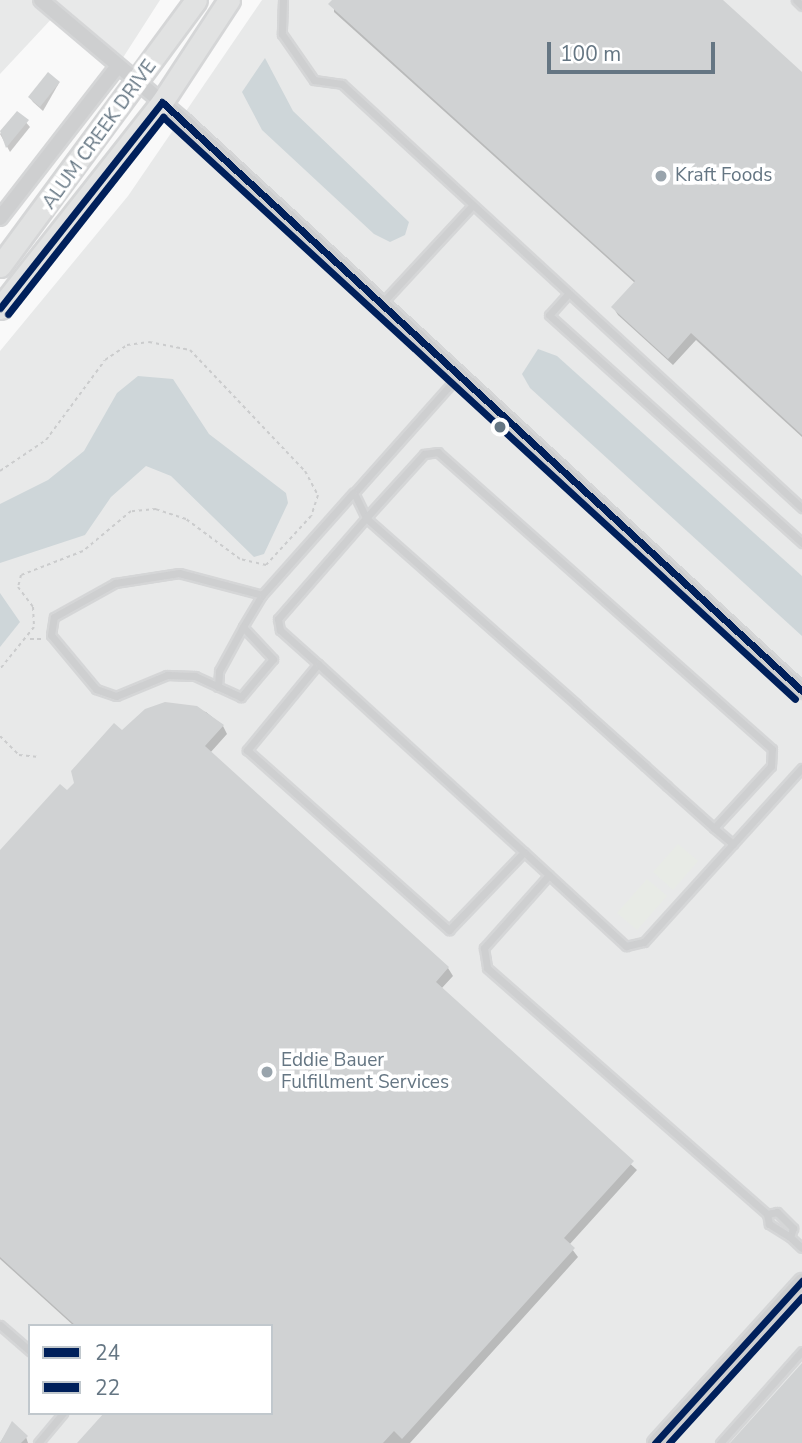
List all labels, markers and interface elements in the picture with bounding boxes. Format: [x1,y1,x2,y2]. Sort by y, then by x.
scale bar [550,28,718,72]
text: 100 m [560,40,621,68]
street label: ALUM CREEK DRIVE [38,56,162,214]
place label: Kraft Foods [675,165,772,187]
marker: Kraft Foods [653,168,669,184]
unlabelled marker [493,420,507,434]
place label: Eddie Bauer Fulfillment Services [281,1050,449,1094]
marker: Eddie Bauer Fulfillment Services [259,1064,275,1080]
legend [28,1324,273,1415]
text: 24 [95,1339,120,1367]
text: 22 [95,1374,120,1402]

